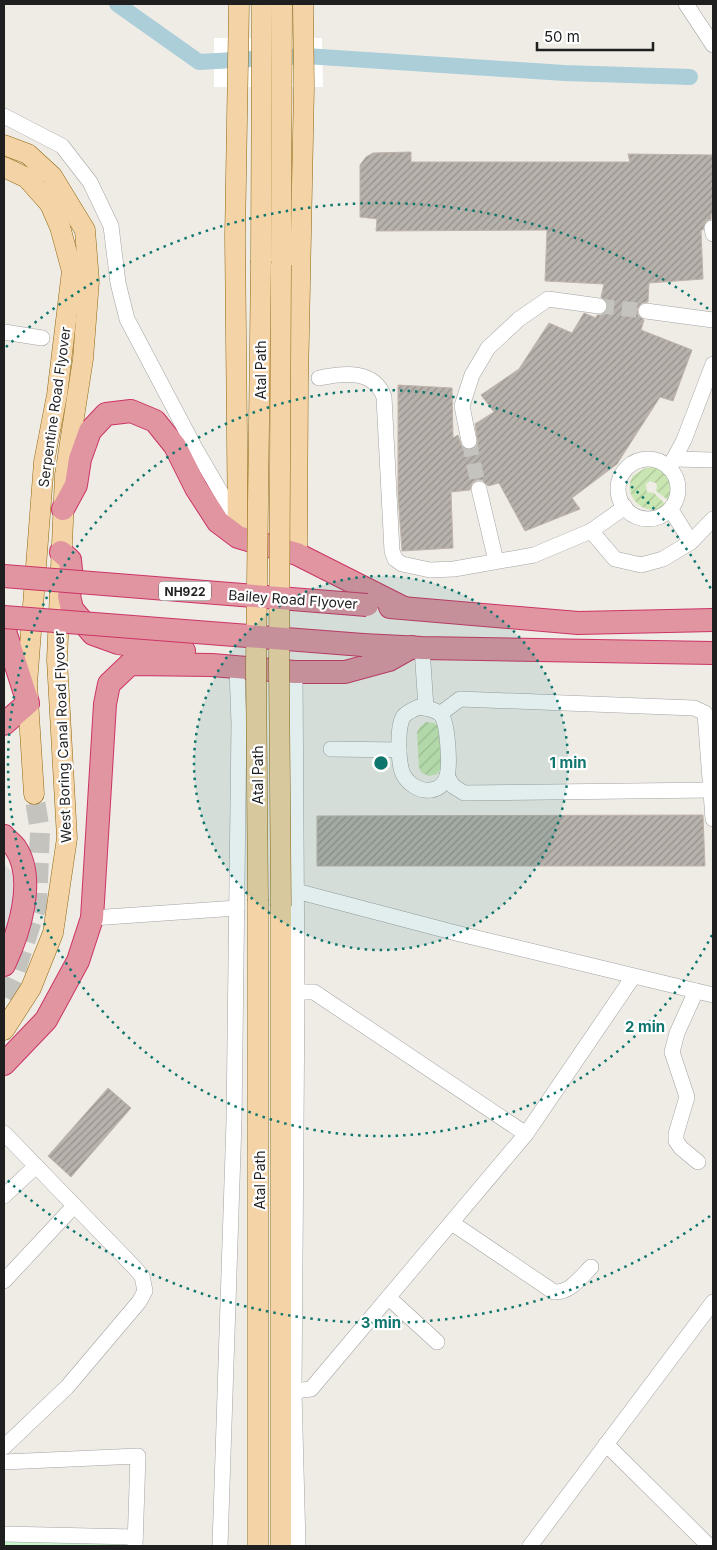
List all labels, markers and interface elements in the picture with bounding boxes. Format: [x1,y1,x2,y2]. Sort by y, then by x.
scale bar [537,20,653,52]
text: 50 m [544,27,580,46]
street label: Serpentine Road Flyover [34,326,74,488]
street label: Atal Path [252,341,269,399]
road number: NH922 [159,582,211,600]
street label: Bailey Road Flyover [228,586,358,612]
street label: West Boring Canal Road Flyover [50,631,74,843]
street label: Atal Path [249,746,266,804]
text: 1 min [549,753,587,772]
centre of rings [372,754,390,772]
text: 2 min [625,1017,665,1036]
street label: Atal Path [251,1151,268,1209]
text: 3 min [361,1313,401,1332]

